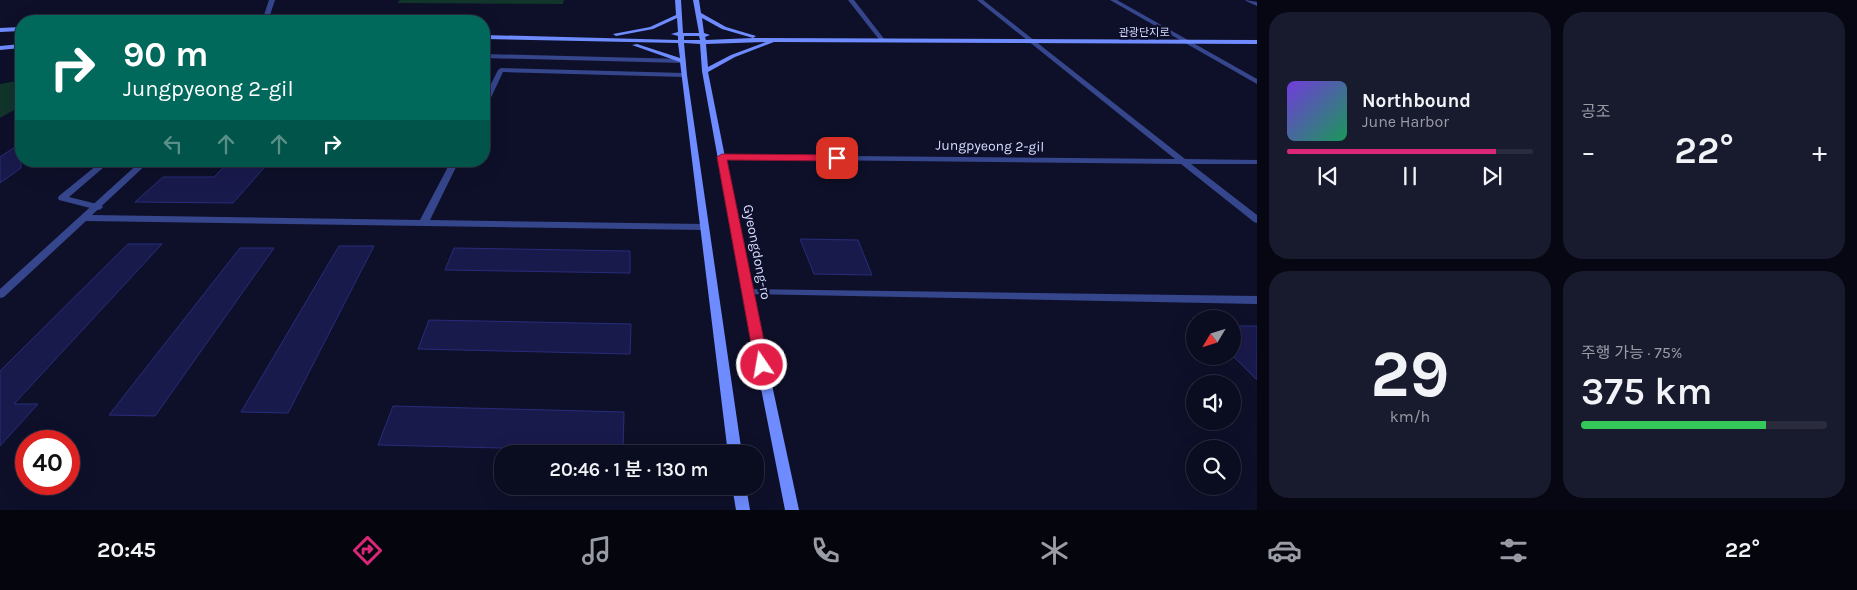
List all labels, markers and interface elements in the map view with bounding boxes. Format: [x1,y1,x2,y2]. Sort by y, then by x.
street label: 관광단지로 [1119,26,1169,39]
text: 90 m [123,34,209,75]
icon: right [40,35,105,100]
text: Jungpyeong 2-gil [123,76,294,102]
text: Northbound [1362,90,1471,112]
text: 공조 [1581,102,1610,121]
text: June Harbor [1362,112,1449,131]
text: 22° [1674,128,1734,173]
icon: left [159,130,187,158]
icon: ahead [212,130,240,158]
icon: ahead [265,130,293,158]
icon: right [318,130,346,158]
text: − [1581,135,1596,168]
text: + [1812,135,1827,168]
pin [816,137,858,179]
street label: Jungpyeong 2-gil [936,137,1044,155]
icon: arrive [823,144,851,172]
icon: previous [1314,162,1342,190]
icon: pause [1396,162,1424,190]
icon: next [1478,162,1506,190]
street label: Gyeongdong-ro [739,203,775,301]
north arrow [1186,310,1241,365]
map controls [1186,310,1241,495]
text: 29 [1371,336,1449,412]
position arrow [735,338,787,390]
text: 주행 가능 · 75% [1581,343,1682,362]
text: 375 km [1581,369,1712,414]
button: sound [1186,375,1241,430]
text: km/h [1390,407,1430,426]
speed limit sign: 40 [15,430,80,495]
button: search [1186,440,1241,495]
text: 20:46 · 1 분 · 130 m [550,459,708,481]
icon: directions [350,533,385,568]
icon: music [579,533,614,568]
icon: phone [808,533,843,568]
icon: climate [1037,533,1072,568]
icon: car [1267,533,1302,568]
icon: filters [1496,533,1531,568]
text: 20:45 [97,537,156,563]
text: 22° [1725,537,1760,563]

